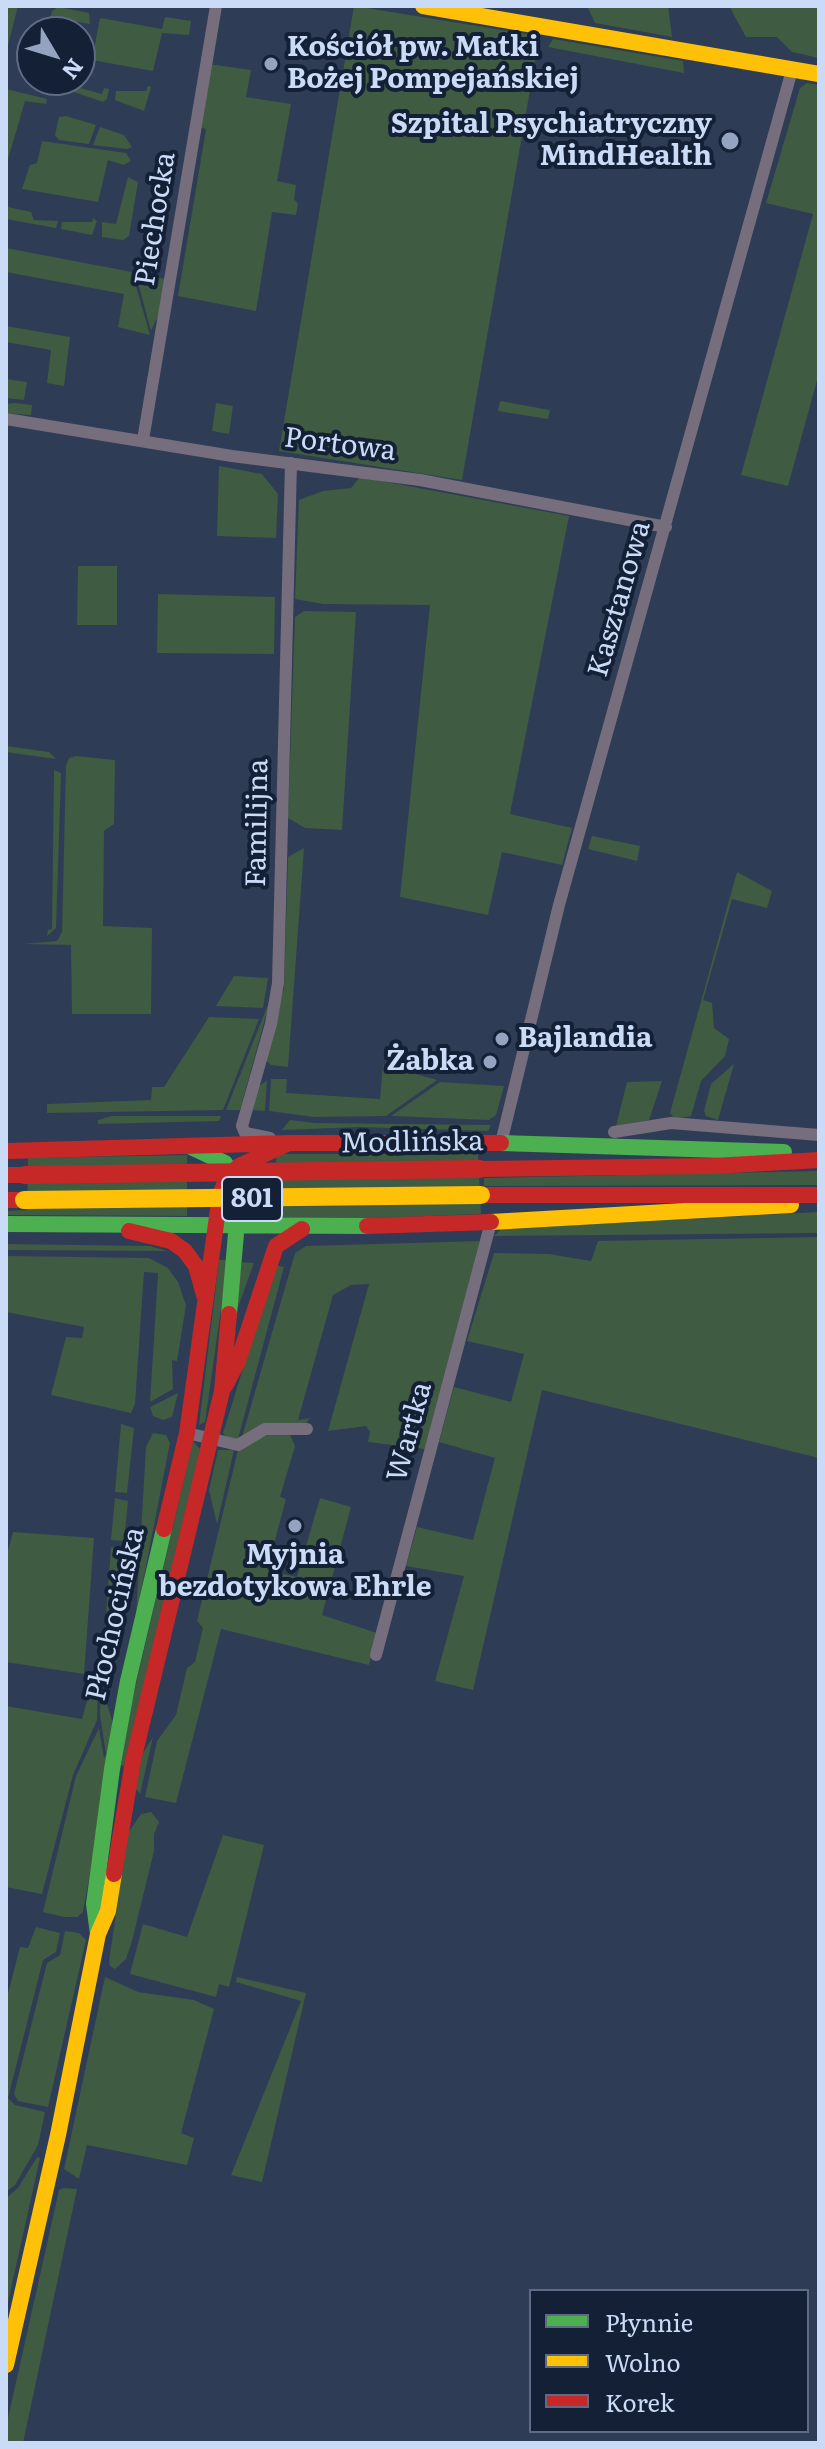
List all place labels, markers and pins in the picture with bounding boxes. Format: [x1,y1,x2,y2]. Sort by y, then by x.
place label: Kościół pw. Matki Bożej Pompejańskiej [287,31,579,97]
marker: Kościół pw. Matki Bożej Pompejańskiej [262,55,280,73]
place label: Szpital Psychiatryczny MindHealth [391,108,712,174]
marker: Szpital Psychiatryczny MindHealth [719,130,741,152]
place label: Bajlandia [518,1022,653,1056]
marker: Bajlandia [493,1030,511,1048]
place label: Żabka [386,1045,474,1079]
marker: Żabka [481,1053,499,1071]
marker: Myjnia bezdotykowa Ehrle [286,1517,304,1535]
place label: Myjnia bezdotykowa Ehrle [158,1539,432,1605]

